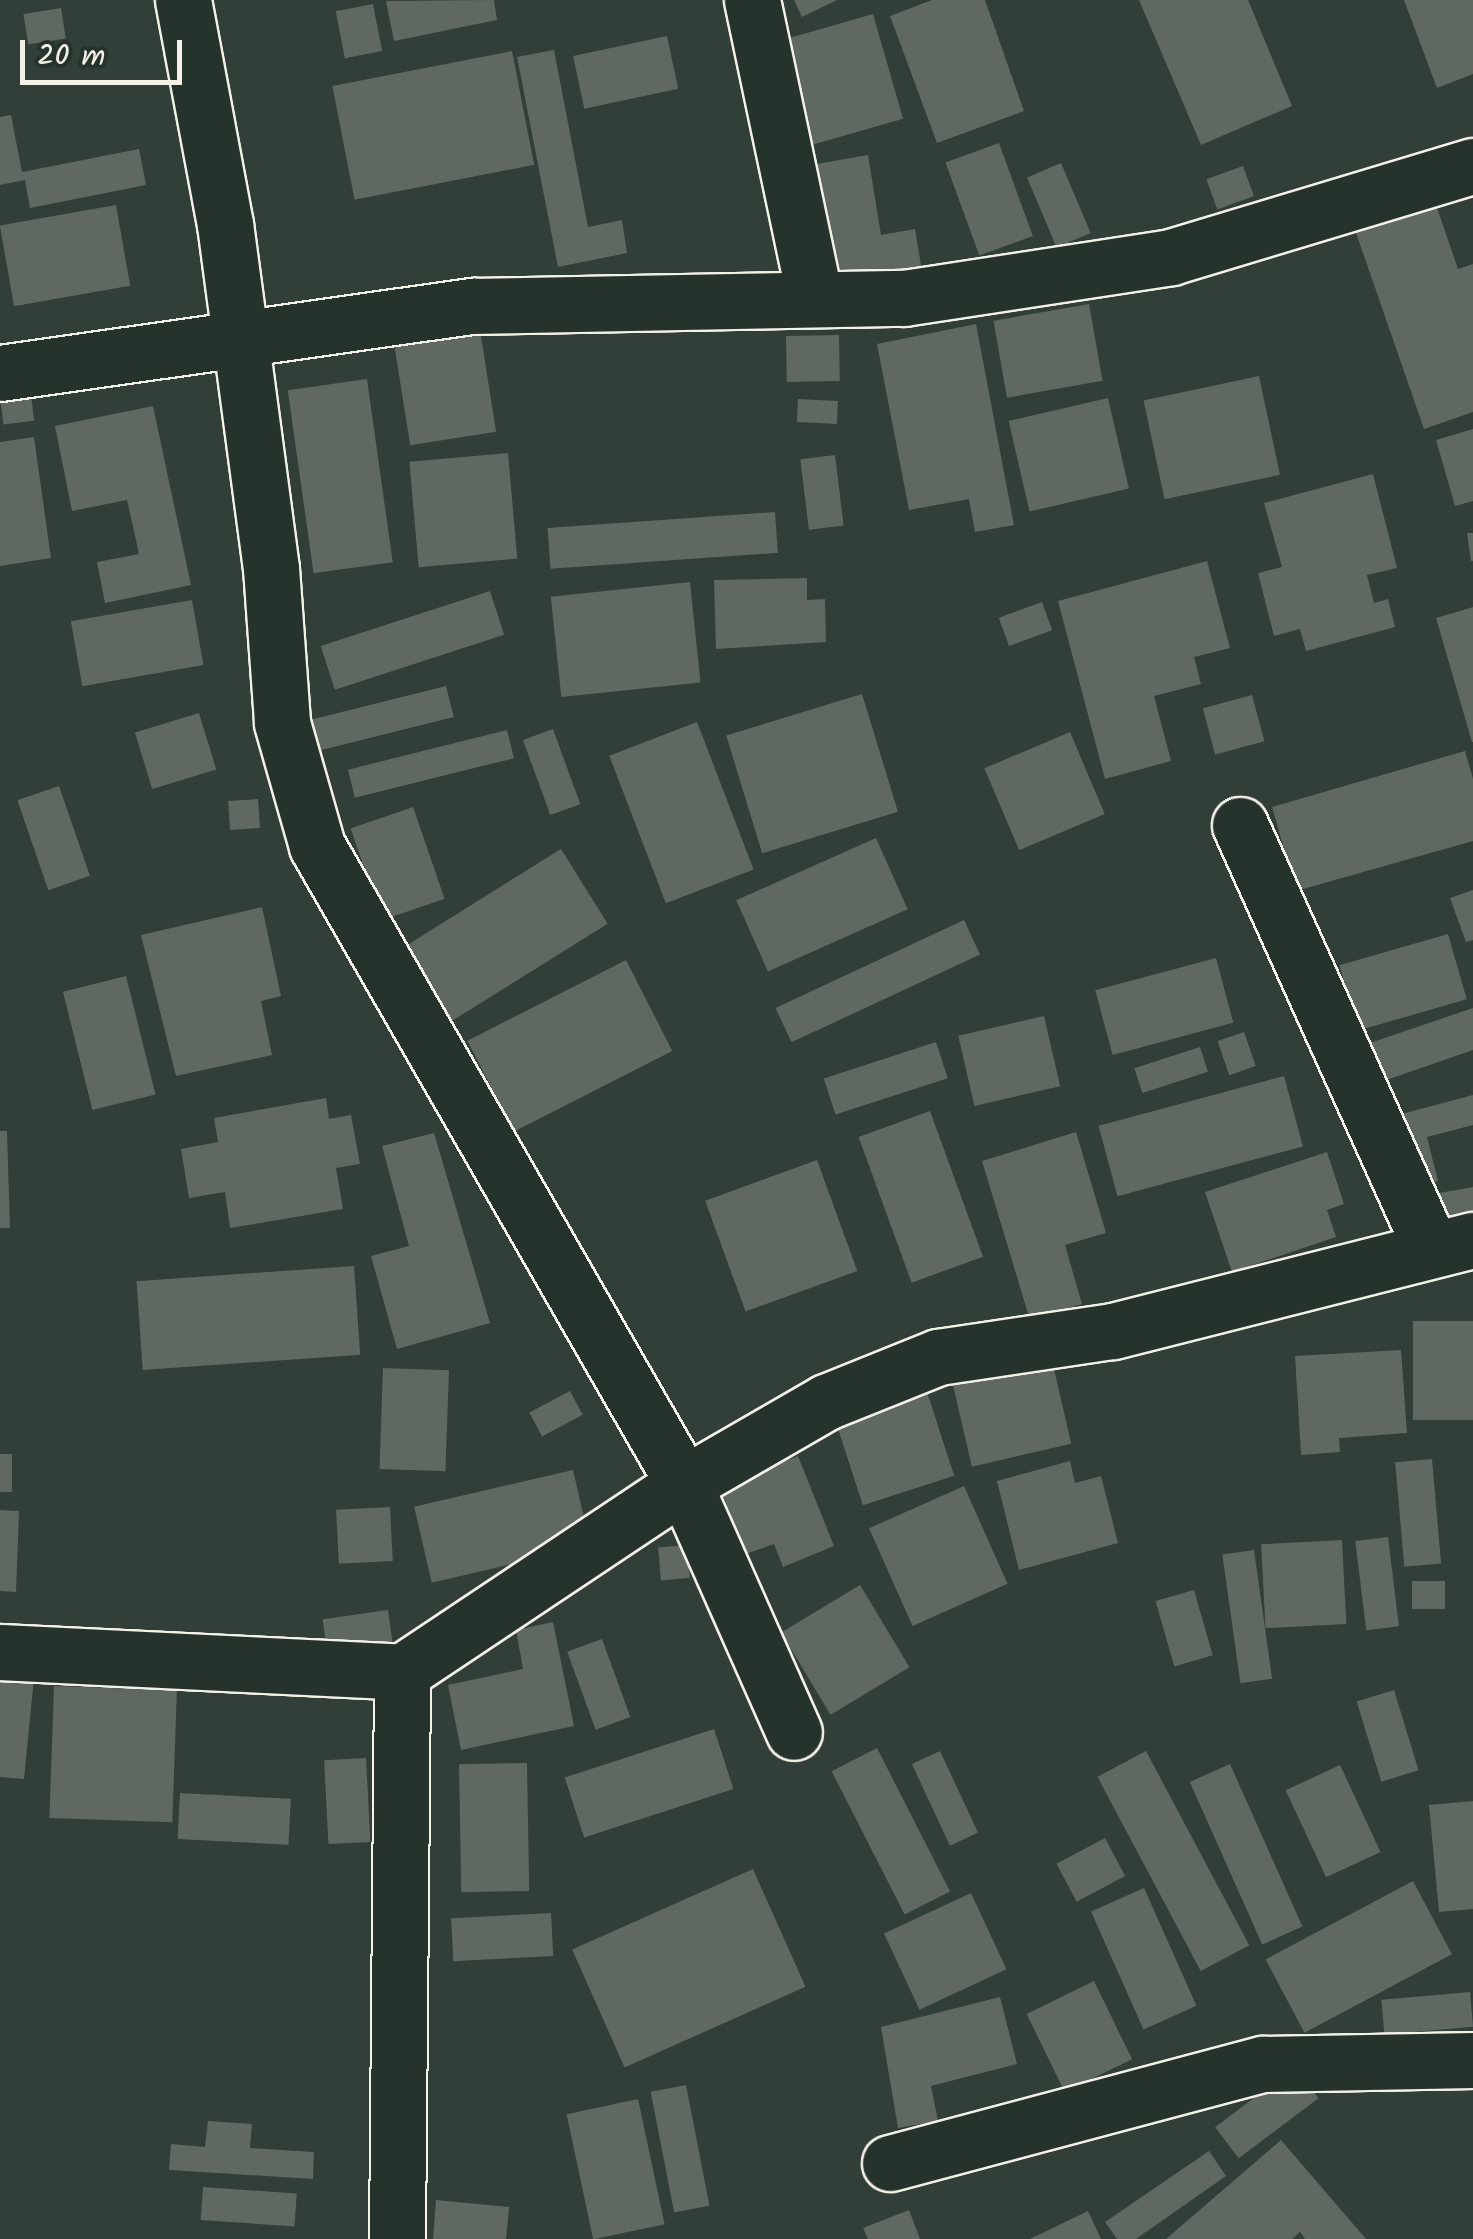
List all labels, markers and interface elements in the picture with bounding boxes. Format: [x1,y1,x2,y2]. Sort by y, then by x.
scale bar [25,20,188,82]
text: 20 m [37,33,105,81]

